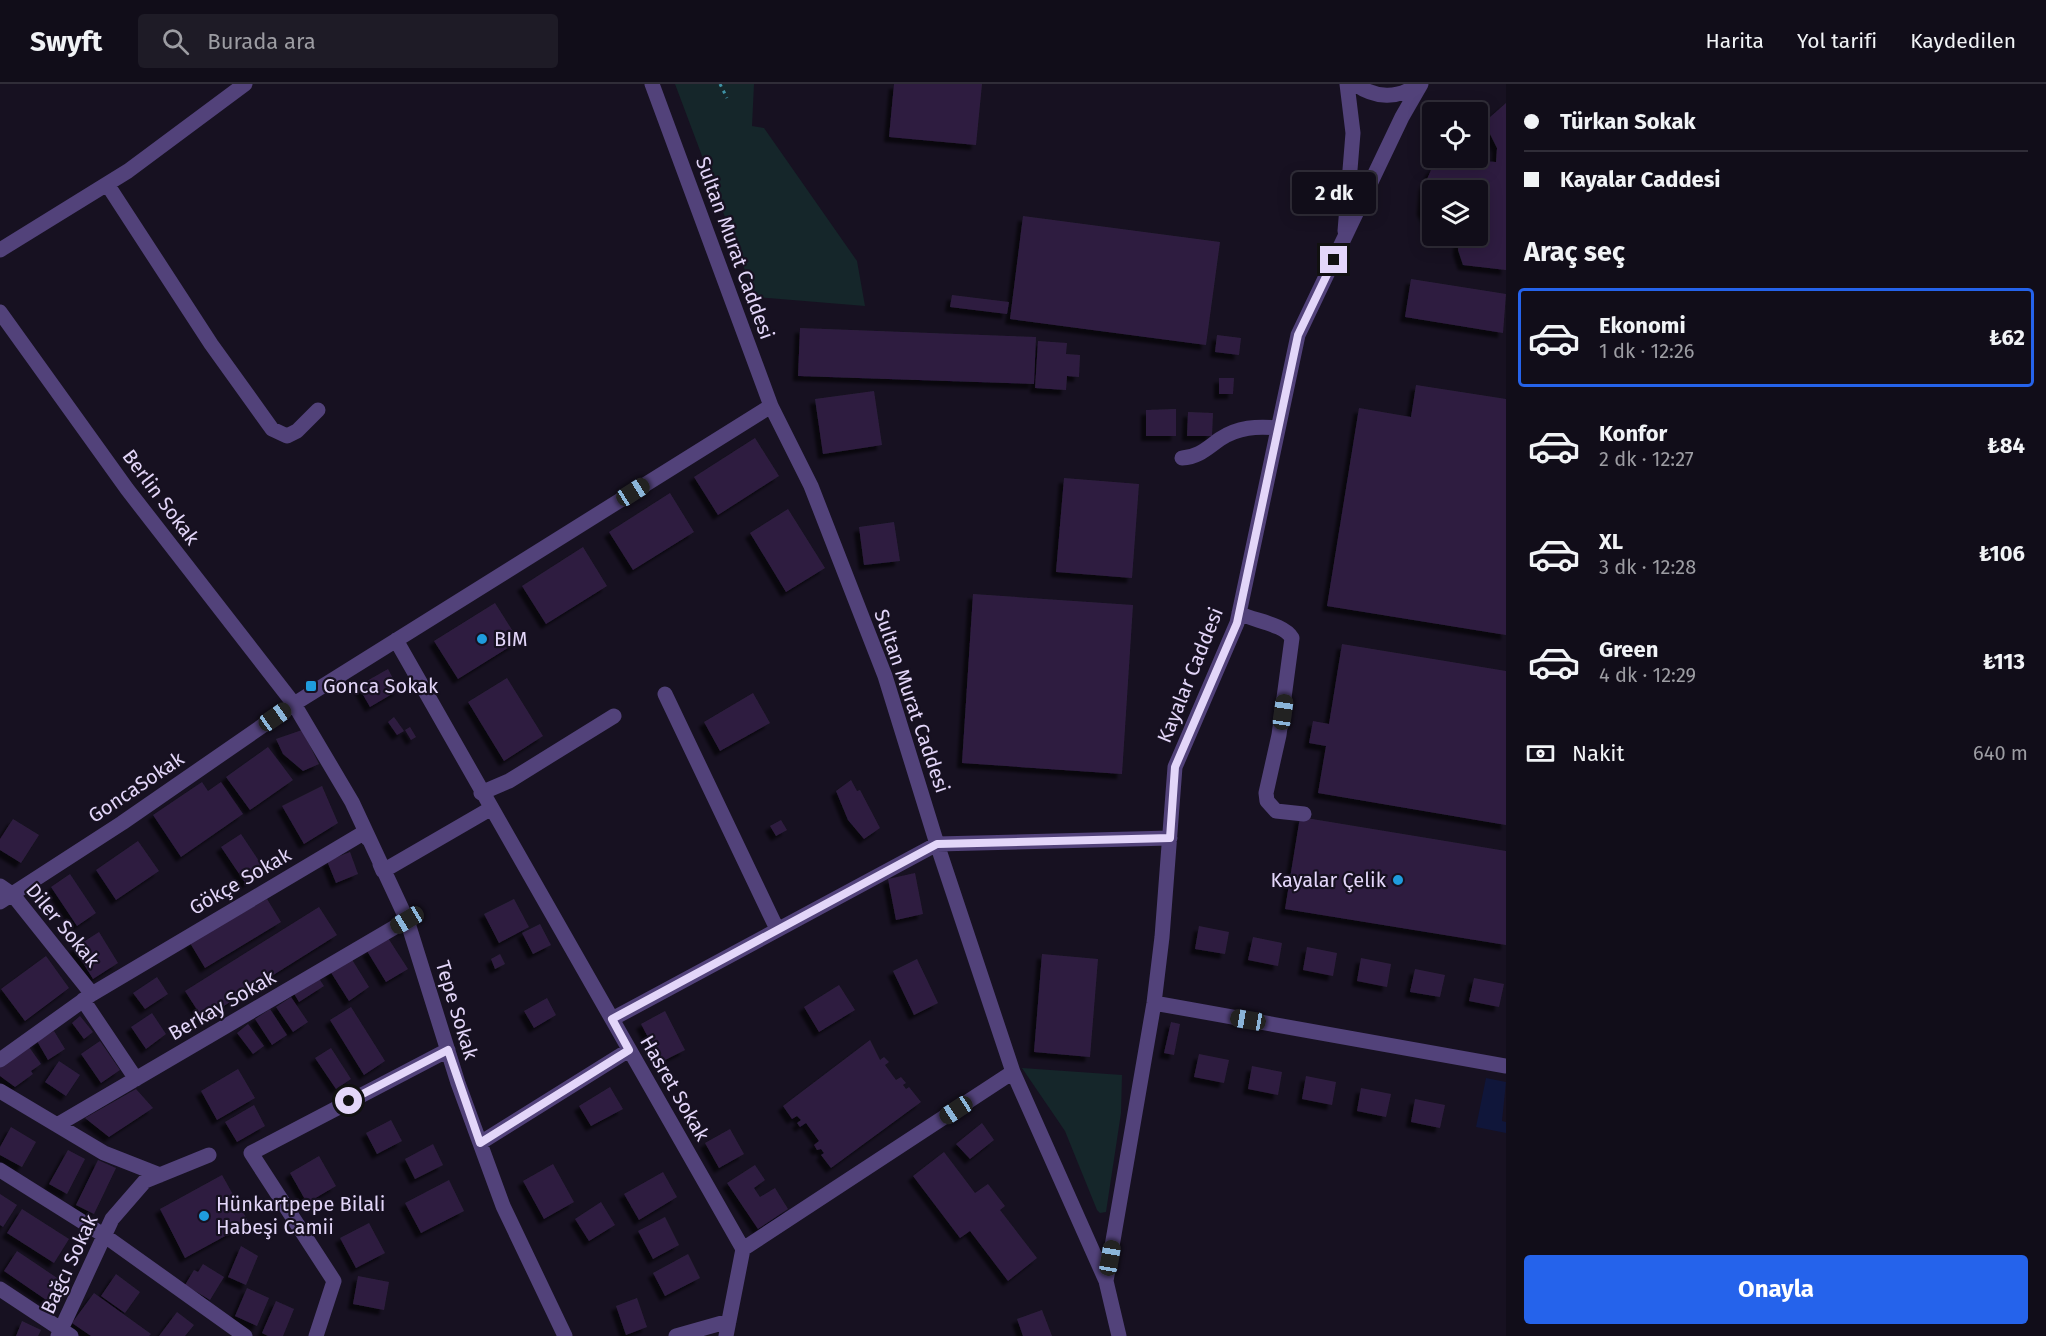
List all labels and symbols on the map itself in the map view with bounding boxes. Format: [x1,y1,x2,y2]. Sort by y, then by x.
street label: Sultan Murat Caddesi [691,153,779,343]
callout: 2 dk [1292,173,1376,215]
route end [1320,246,1347,273]
street label: Berlin Sokak [117,445,205,550]
car [613,475,653,509]
street label: Kayalar Caddesi [1152,604,1228,746]
street label: Sultan Murat Caddesi [869,606,955,796]
place label: BIM [494,627,528,651]
marker: BIM [475,632,489,646]
place label: Gonca Sokak [323,674,439,698]
marker: Gonca Sokak [304,679,318,693]
car [1272,693,1294,731]
car [255,699,295,735]
street label: GoncaSokak [84,746,189,828]
street label: Gökçe Sokak [185,842,296,921]
place label: Kayalar Çelik [1270,868,1387,893]
marker: Kayalar Çelik [1391,873,1405,887]
street label: Diler Sokak [21,878,105,972]
car [387,903,427,937]
street label: Tepe Sokak [431,958,484,1063]
street label: Berkay Sokak [164,964,281,1045]
car [1229,1008,1267,1032]
street label: Hasret Sokak [635,1031,715,1146]
route start [335,1087,362,1114]
car [936,1093,976,1127]
place label: Hünkartpepe Bilali Habeşi Camii [216,1192,385,1240]
marker: Hünkartpepe Bilali Habeşi Camii [197,1209,211,1223]
street label: Bağcı Sokak [36,1210,103,1318]
car [1098,1239,1122,1277]

